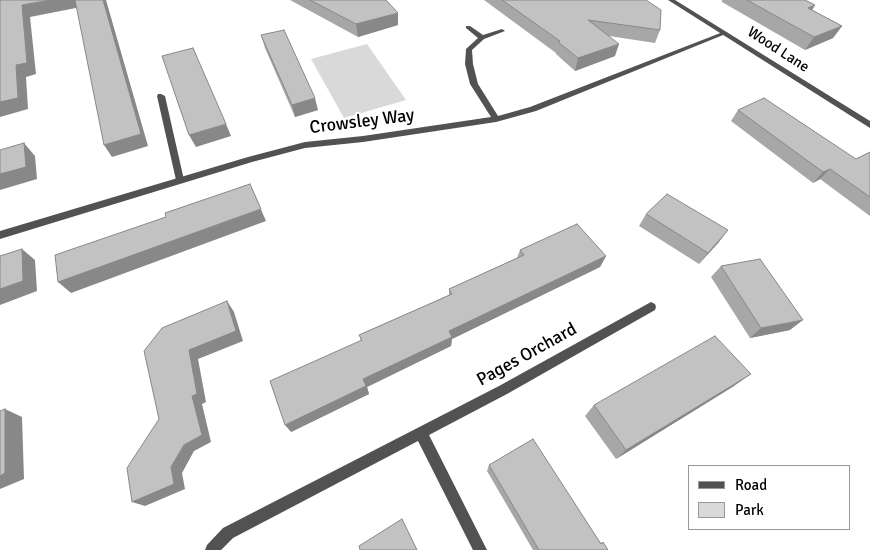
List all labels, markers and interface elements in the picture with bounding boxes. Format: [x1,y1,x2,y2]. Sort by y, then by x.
street label: Wood Lane [744,23,812,77]
street label: Crowsley Way [308,105,416,139]
street label: Pages Orchard [473,319,581,391]
legend [688,465,850,530]
text: Road [735,476,767,494]
text: Park [735,501,764,519]

